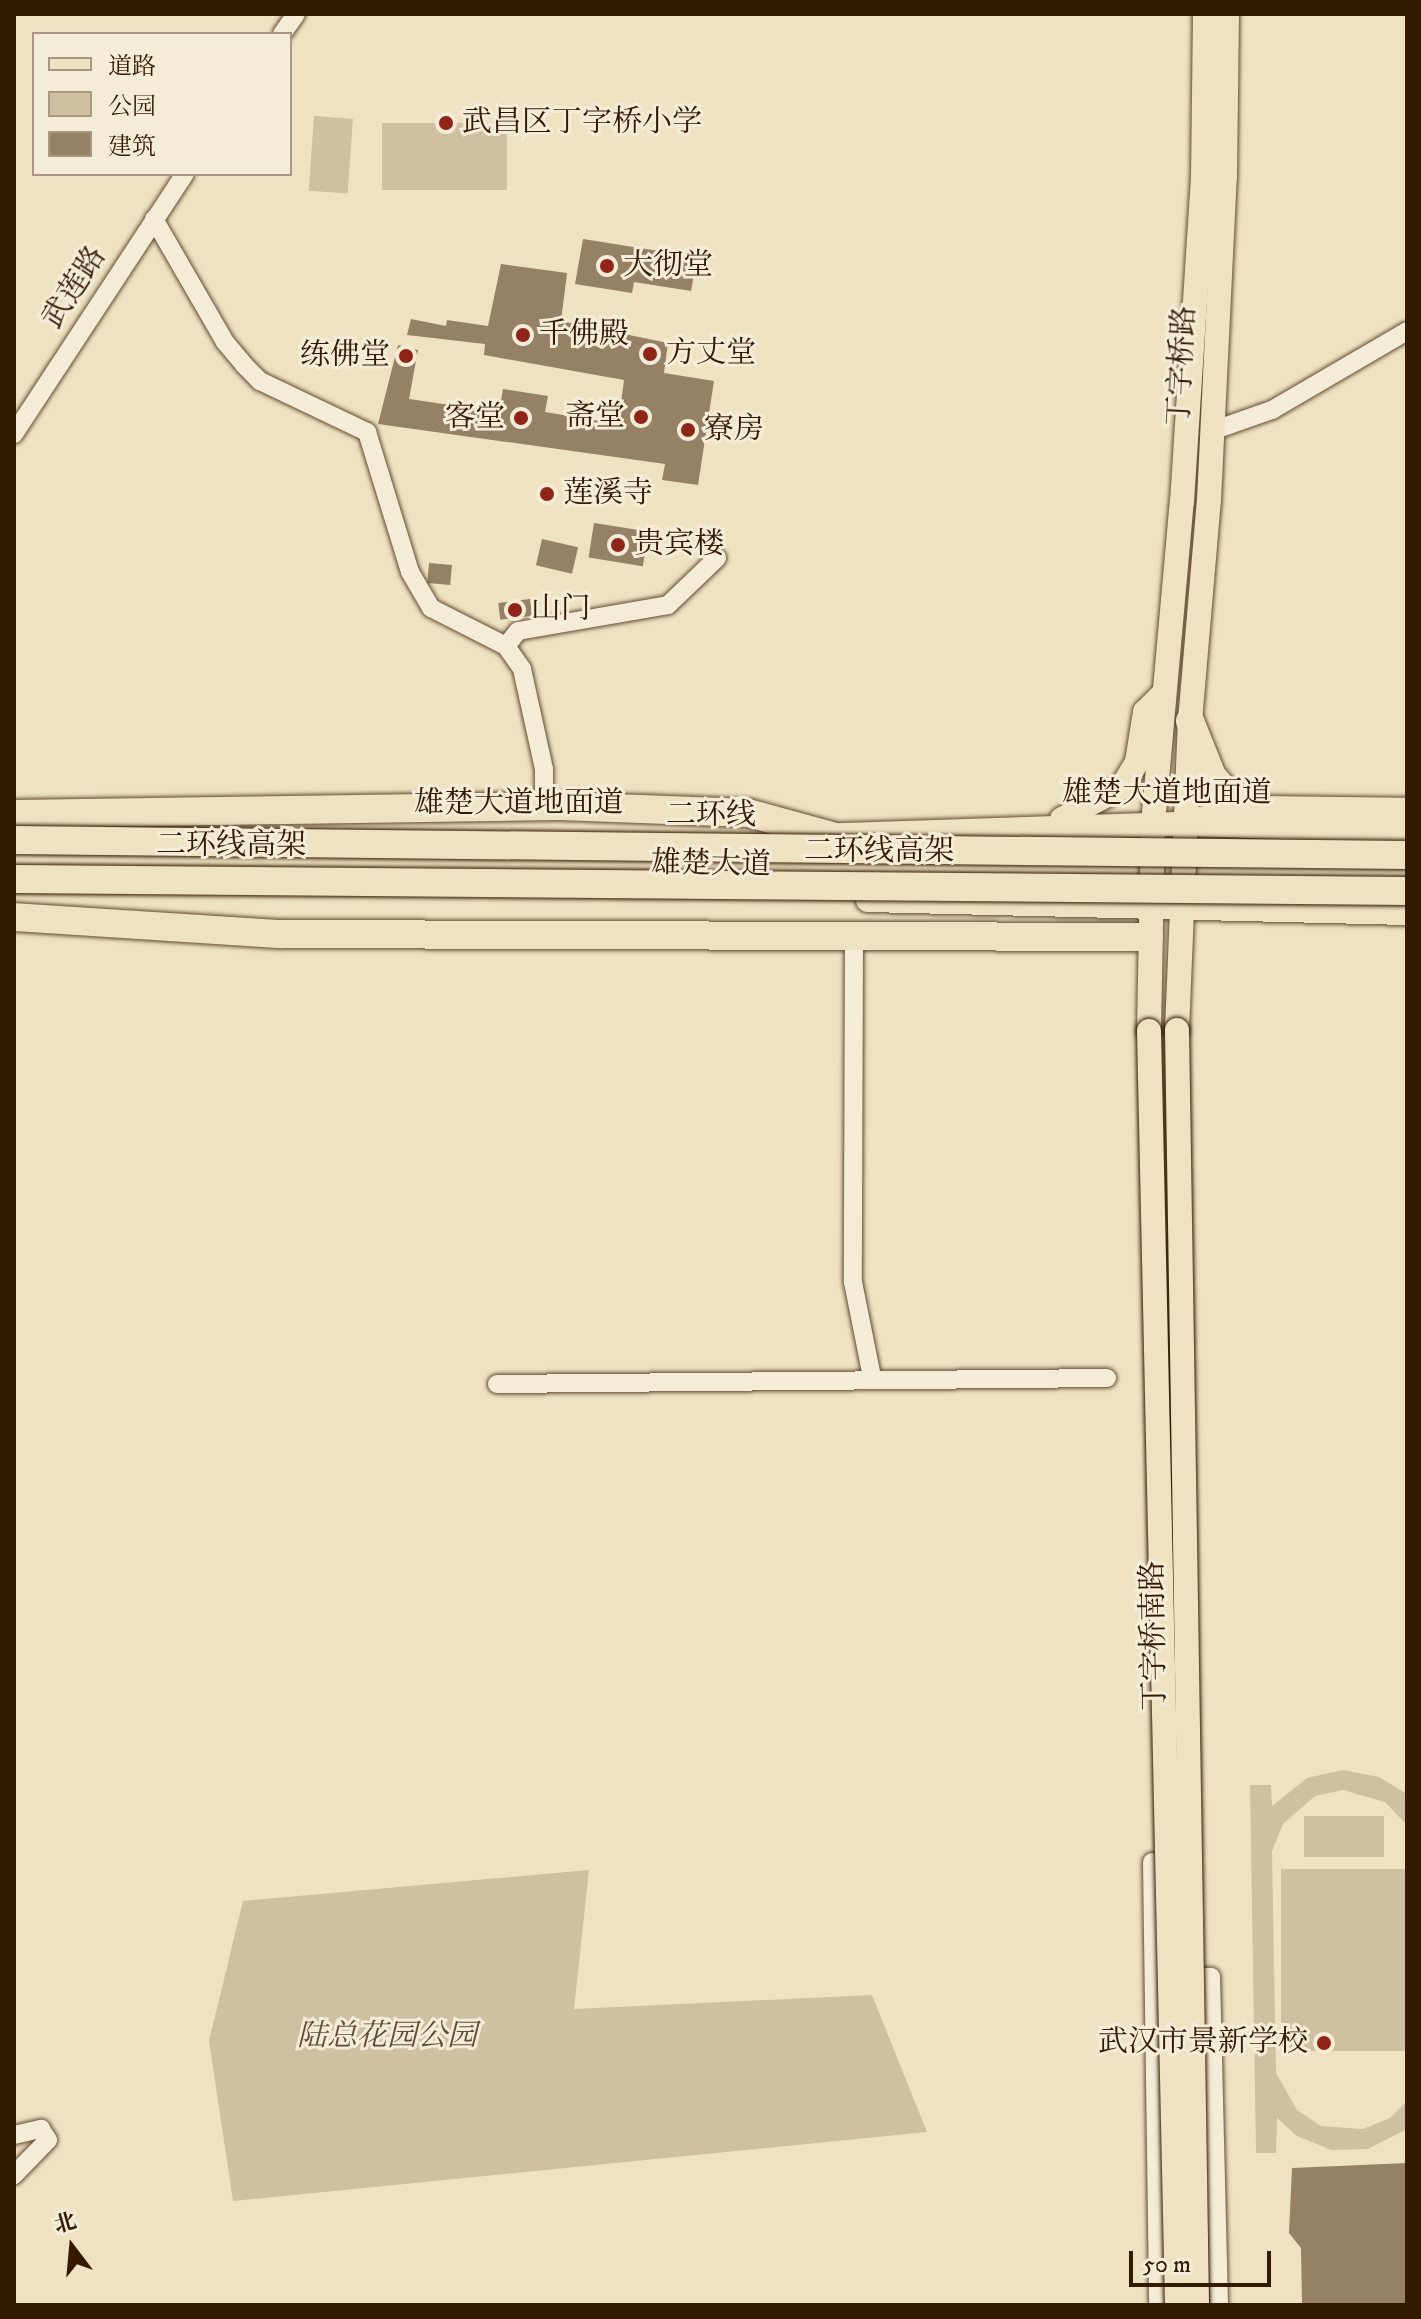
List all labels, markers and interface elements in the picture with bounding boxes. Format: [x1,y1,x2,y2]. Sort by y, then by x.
legend [32,32,292,176]
text: 道路 [108,52,156,82]
text: 公园 [108,92,156,122]
place label: 武昌区丁字桥小学 [462,105,702,141]
marker: 武昌区丁字桥小学 [437,114,455,132]
text: 建筑 [108,132,156,162]
street label: 武莲路 [35,240,115,336]
place label: 大彻堂 [623,248,713,284]
marker: 大彻堂 [598,257,616,275]
street label: 丁字桥路 [1162,305,1204,427]
place label: 千佛殿 [539,317,629,353]
marker: 千佛殿 [514,326,532,344]
place label: 方丈堂 [666,336,756,372]
place label: 练佛堂 [300,338,390,374]
marker: 方丈堂 [641,345,659,363]
marker: 练佛堂 [397,347,415,365]
place label: 斋堂 [565,399,625,435]
place label: 客堂 [445,400,505,436]
marker: 斋堂 [632,408,650,426]
marker: 客堂 [512,409,530,427]
place label: 寮房 [704,412,764,448]
marker: 寮房 [679,421,697,439]
place label: 莲溪寺 [563,476,653,512]
marker: 莲溪寺 [538,485,556,503]
place label: 贵宾楼 [634,527,724,563]
marker: 贵宾楼 [609,536,627,554]
place label: 山门 [531,592,591,628]
marker: 山门 [506,601,524,619]
street label: 雄楚大道地面道 [1062,776,1272,812]
street label: 雄楚大道地面道 [414,786,624,822]
street label: 二环线 [666,798,756,834]
street label: 二环线高架 [156,828,306,864]
street label: 二环线高架 [804,834,954,870]
street label: 雄楚大道 [651,846,771,884]
street label: 丁字桥南路 [1136,1561,1174,1711]
park label: 陆总花园公园 [297,2019,477,2055]
place label: 武汉市景新学校 [1098,2025,1308,2061]
marker: 武汉市景新学校 [1315,2034,1333,2052]
north arrow [32,2207,112,2287]
text: 北 [51,2207,80,2239]
scale bar [1133,2235,1275,2285]
text: 50 m [1143,2250,1191,2280]

